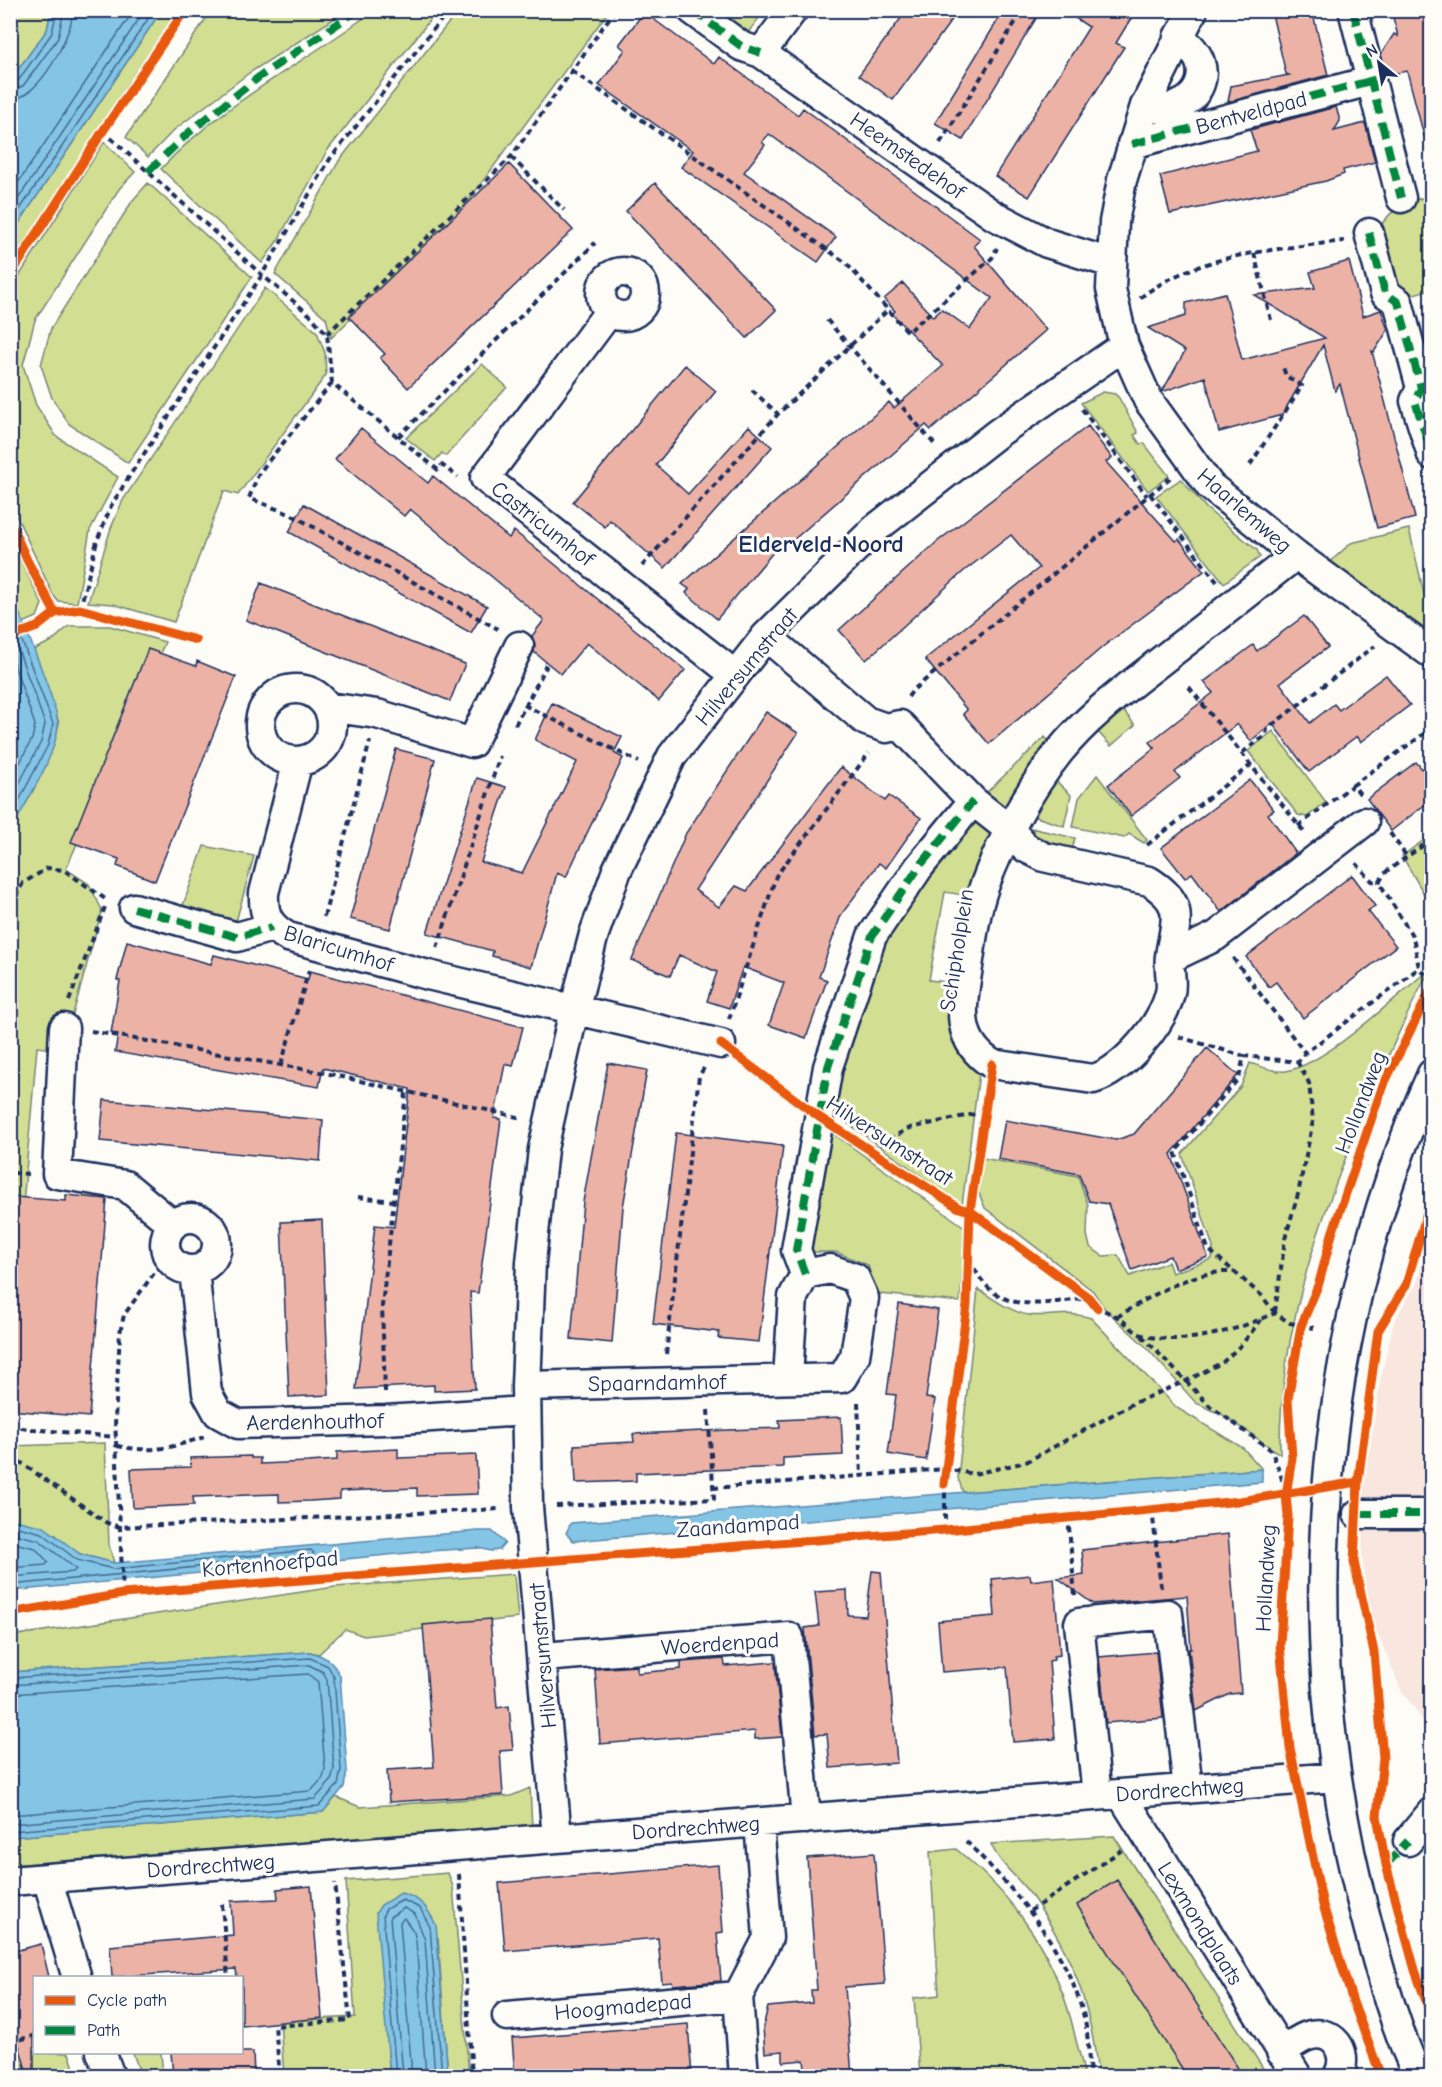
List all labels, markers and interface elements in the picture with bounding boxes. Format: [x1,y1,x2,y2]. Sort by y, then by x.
north arrow [1349,33,1409,93]
text: N [1363,40,1381,61]
street label: Bentveldpad [1193,86,1310,140]
street label: Heemstedehof [845,107,971,206]
street label: Haarlemweg [1192,463,1297,559]
street label: Castricumhof [486,476,601,573]
district label: Elderveld-Noord [738,530,904,558]
street label: Hilversumstraat [690,602,804,731]
street label: Schipholplein [934,887,980,1014]
street label: Blaricumhof [281,920,398,978]
street label: Hollandweg [1329,1047,1392,1157]
street label: Hilversumstraat [821,1090,958,1192]
street label: Spaarndamhof [588,1369,728,1397]
street label: Aerdenhouthof [246,1408,386,1436]
street label: Zaandampad [676,1509,801,1543]
street label: Hollandweg [1250,1524,1282,1633]
street label: Kortenhoefpad [201,1545,339,1583]
street label: Hilversumstraat [524,1582,562,1730]
street label: Woerdenpad [660,1627,780,1661]
street label: Dordrechtweg [1115,1773,1245,1807]
street label: Dordrechtweg [631,1811,761,1845]
street label: Dordrechtweg [146,1849,276,1883]
street label: Lexmondplaats [1152,1857,1248,1990]
legend [33,1976,243,2054]
street label: Hoogmadepad [553,1988,693,2026]
text: Cycle path [87,1990,167,2011]
text: Path [87,2020,120,2041]

